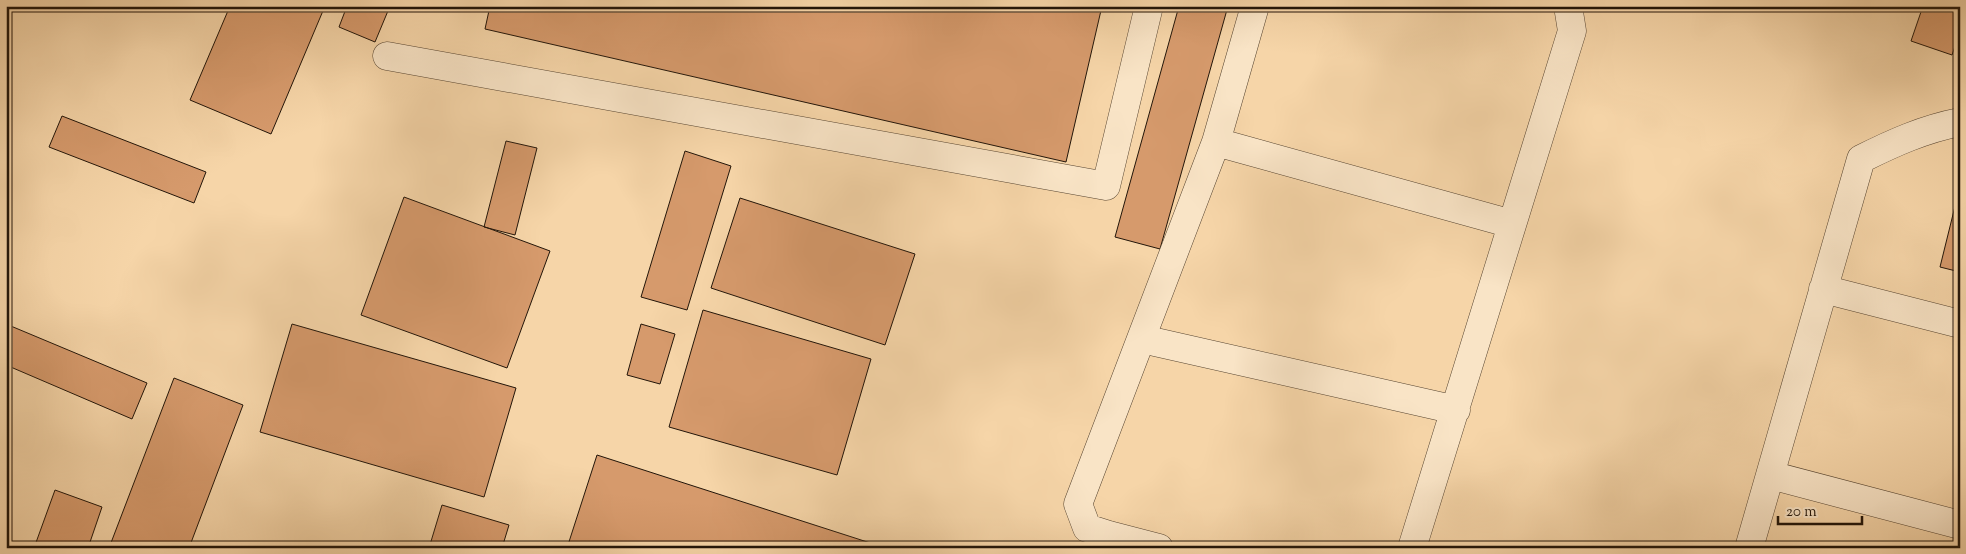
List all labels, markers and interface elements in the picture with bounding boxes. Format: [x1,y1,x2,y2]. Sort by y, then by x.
scale bar [1778,494,1862,526]
text: 20 m [1786,502,1817,523]

